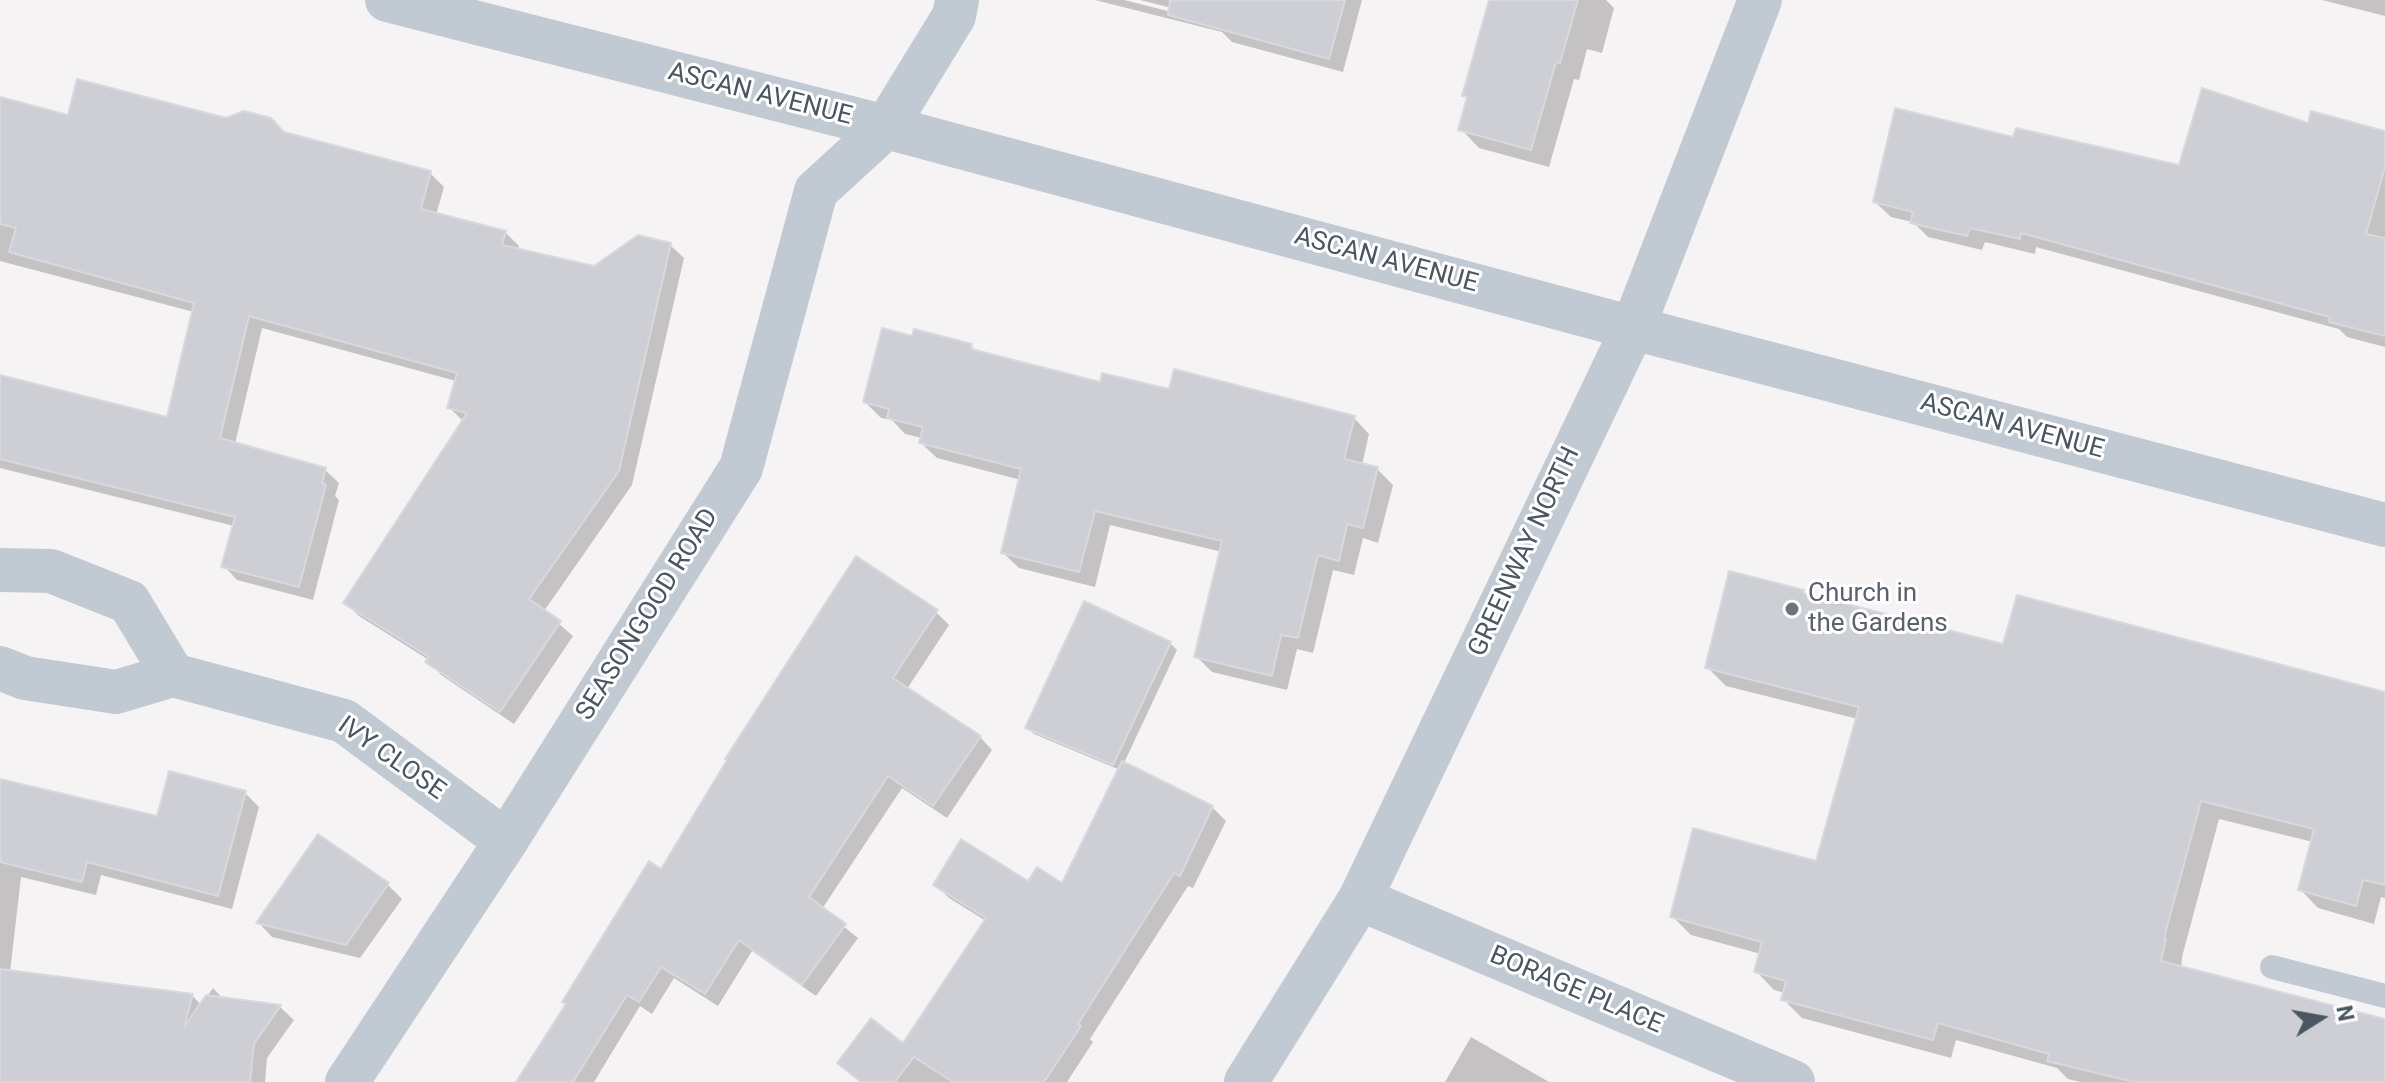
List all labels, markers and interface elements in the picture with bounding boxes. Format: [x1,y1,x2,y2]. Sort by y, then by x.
street label: ASCAN AVENUE [665,57,855,133]
street label: ASCAN AVENUE [1291,222,1481,300]
street label: ASCAN AVENUE [1917,388,2107,466]
street label: GREENWAY NORTH [1463,442,1587,662]
street label: SEASONGOOD ROAD [570,503,726,727]
place label: Church in the Gardens [1808,578,1948,640]
marker: Church in the Gardens [1783,600,1801,618]
street label: IVY CLOSE [331,711,451,807]
street label: BORAGE PLACE [1485,940,1667,1042]
north arrow [2281,978,2361,1058]
text: N [2331,1003,2359,1023]

